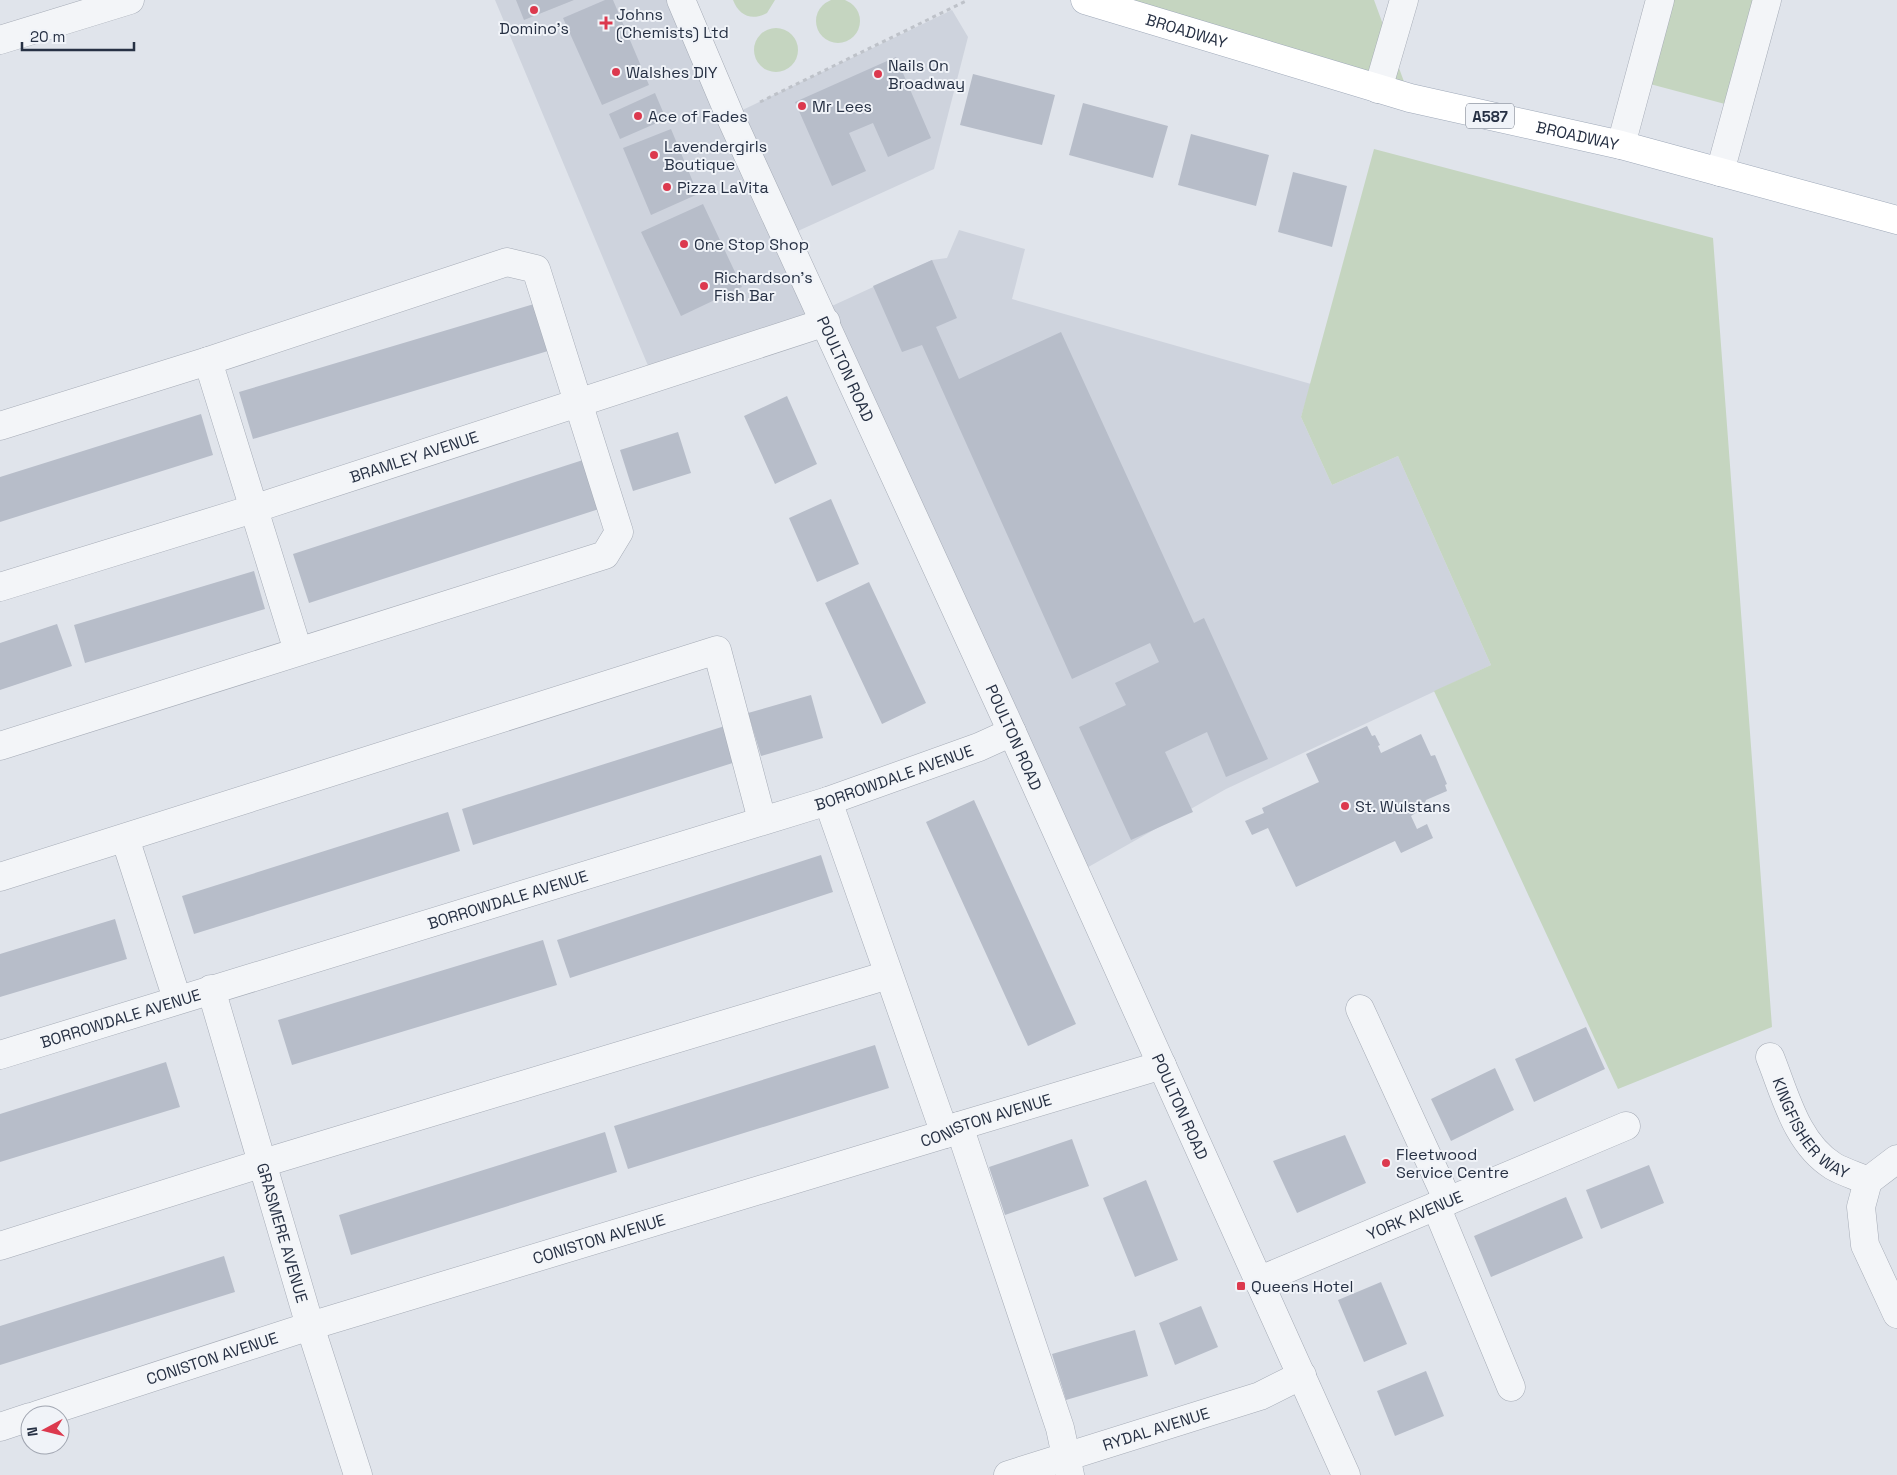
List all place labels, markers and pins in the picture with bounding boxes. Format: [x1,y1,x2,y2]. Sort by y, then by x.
marker: Domino's [528,4,540,16]
place label: Johns (Chemists) Ltd [616,4,729,43]
marker: Johns (Chemists) Ltd [600,17,612,29]
place label: Domino's [499,18,569,39]
place label: Nails On Broadway [888,55,965,94]
place label: Walshes DIY [626,62,718,83]
marker: Walshes DIY [610,66,622,78]
marker: Nails On Broadway [872,68,884,80]
place label: Mr Lees [812,96,872,117]
marker: Mr Lees [796,100,808,112]
place label: Ace of Fades [648,106,748,127]
marker: Ace of Fades [632,110,644,122]
place label: Lavendergirls Boutique [664,136,767,175]
marker: Lavendergirls Boutique [648,149,660,161]
place label: Pizza LaVita [677,177,769,198]
marker: Pizza LaVita [661,181,673,193]
place label: One Stop Shop [694,234,809,255]
marker: One Stop Shop [678,238,690,250]
place label: Richardson's Fish Bar [714,267,813,306]
marker: Richardson's Fish Bar [698,280,710,292]
place label: St. Wulstans [1355,796,1450,817]
marker: St. Wulstans [1339,800,1351,812]
place label: Fleetwood Service Centre [1396,1144,1509,1183]
marker: Fleetwood Service Centre [1380,1157,1392,1169]
place label: Queens Hotel [1251,1276,1353,1297]
marker: Queens Hotel [1235,1280,1247,1292]

